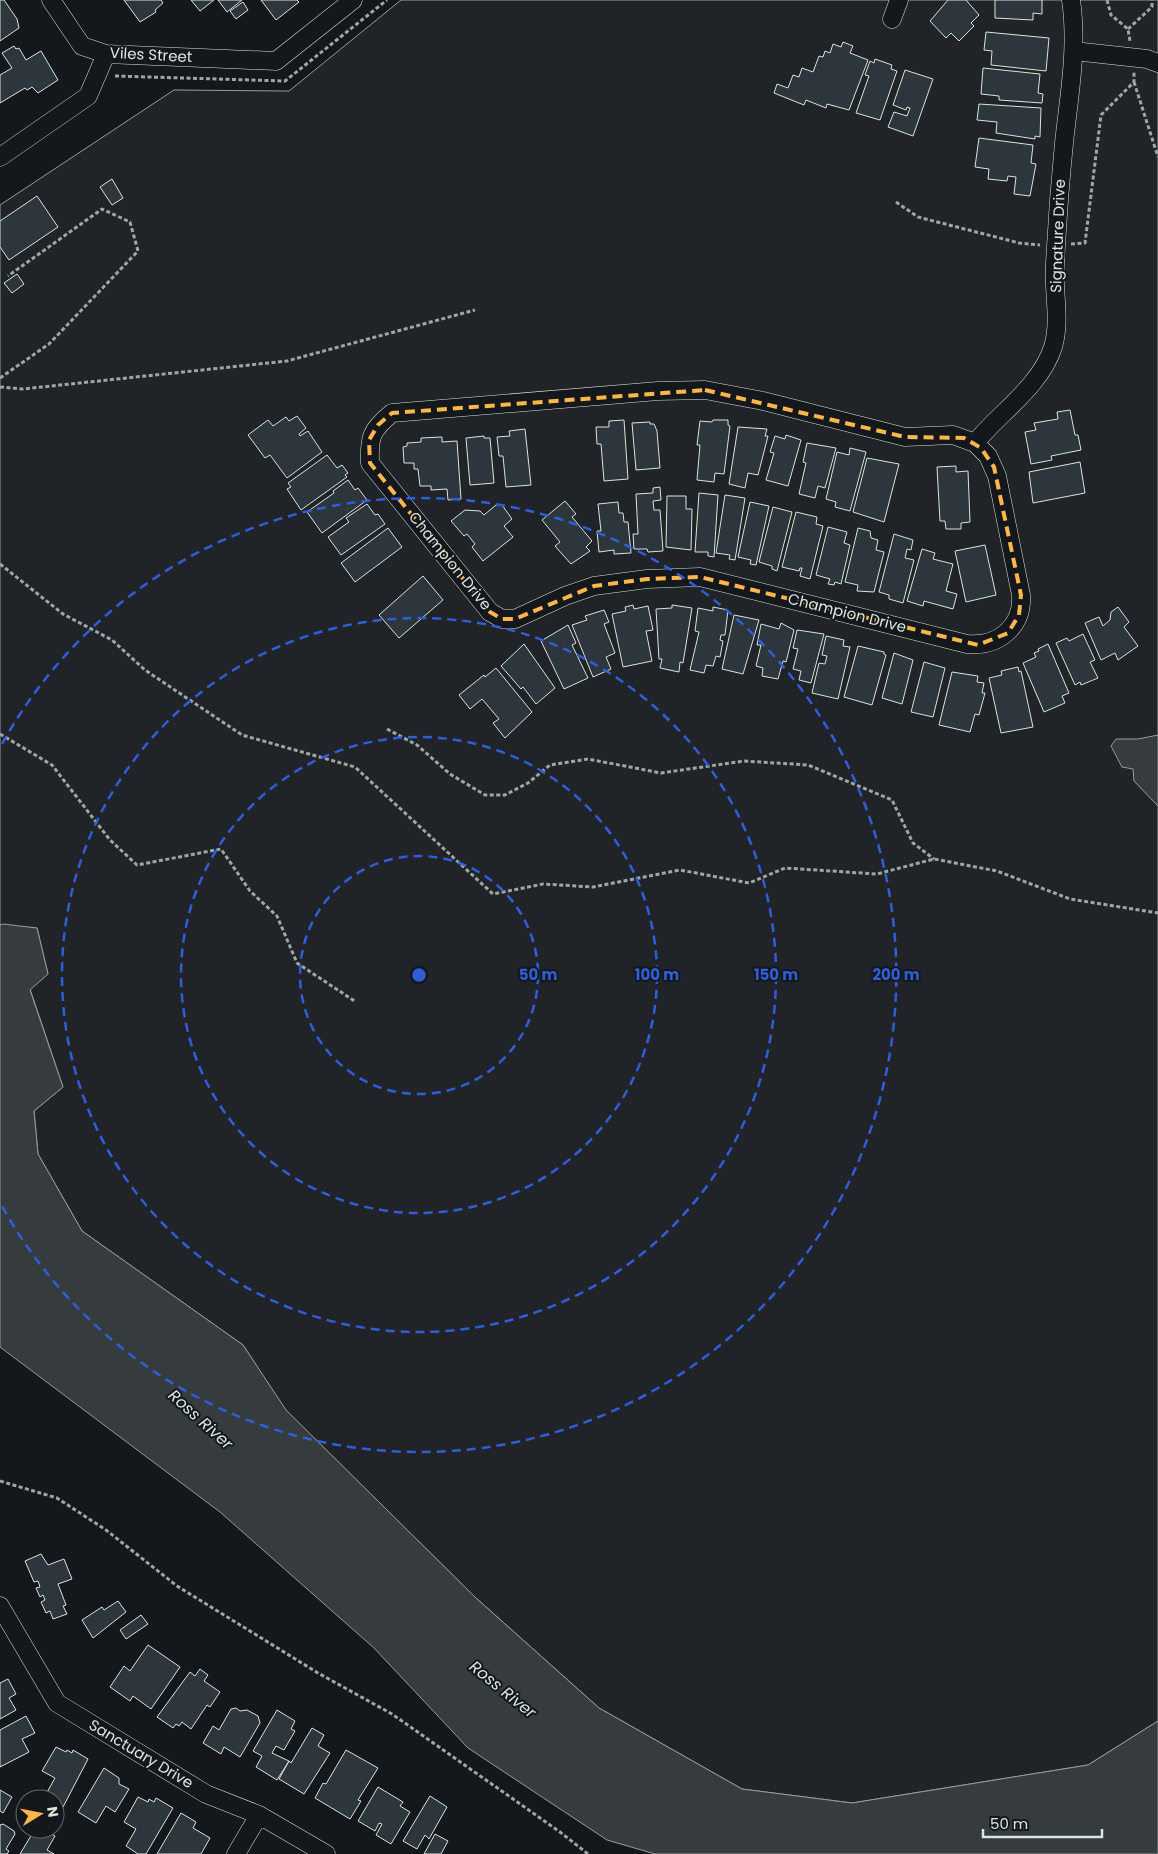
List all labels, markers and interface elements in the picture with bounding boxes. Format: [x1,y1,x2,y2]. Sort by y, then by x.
street label: Viles Street [109,42,193,67]
street label: Signature Drive [1045,179,1070,293]
street label: Champion Drive [404,507,497,614]
street label: Champion Drive [786,588,909,637]
text: 50 m [519,964,557,985]
text: 100 m [635,964,679,985]
text: 150 m [754,964,798,985]
text: 200 m [872,964,920,985]
centre of rings [410,966,428,984]
water label: Ross River [163,1384,239,1455]
water label: Ross River [464,1655,542,1724]
street label: Sanctuary Drive [85,1714,197,1793]
north arrow [15,1789,65,1839]
text: N [42,1805,64,1819]
scale bar [983,1806,1102,1838]
text: 50 m [990,1813,1028,1834]

